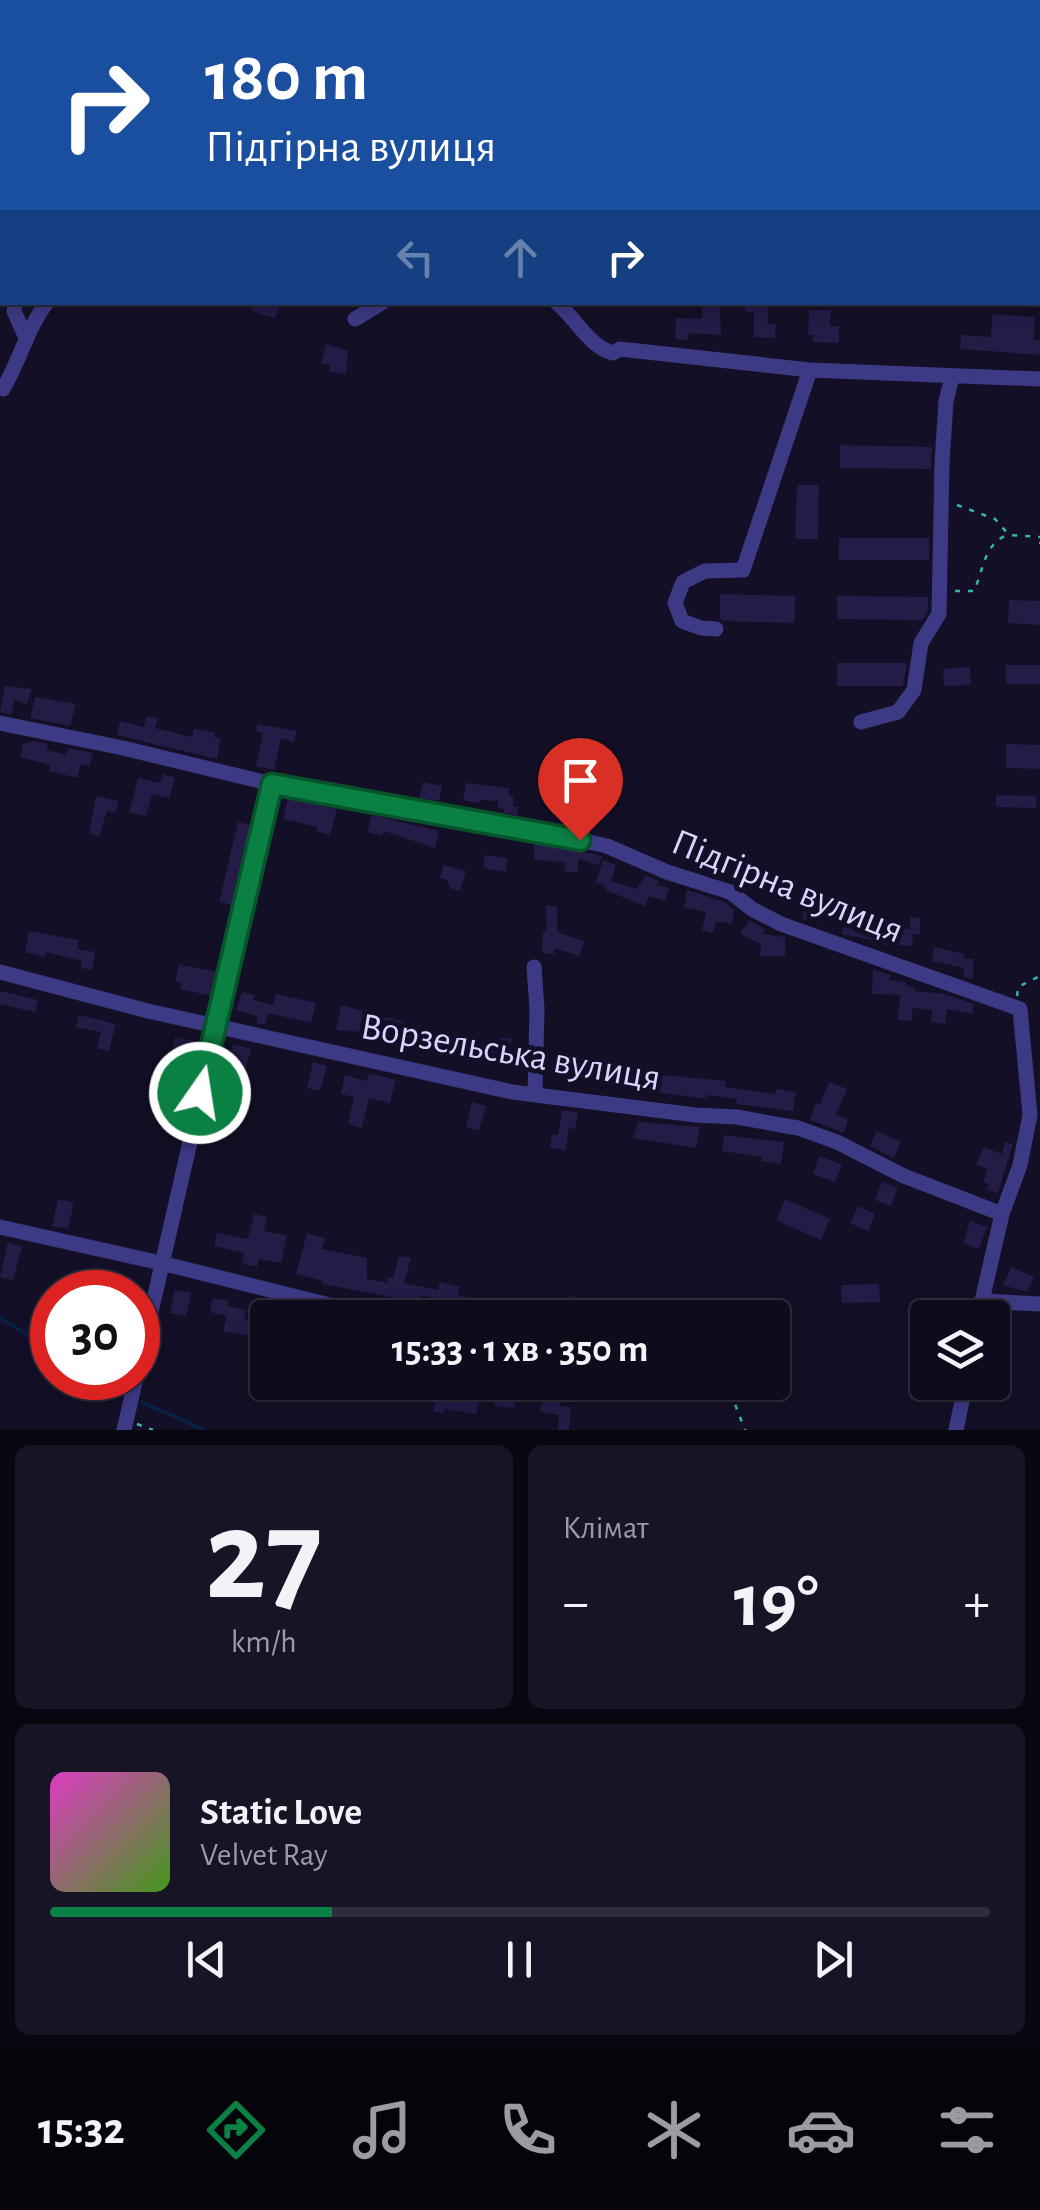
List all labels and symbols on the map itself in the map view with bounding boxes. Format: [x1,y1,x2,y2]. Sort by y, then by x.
pin [538,738,623,841]
street label: Підгірна вулиця [666,823,908,951]
street label: Ворзельська вулиця [358,1008,664,1098]
position arrow [148,1041,252,1145]
speed limit sign: 30 [30,1270,160,1400]

